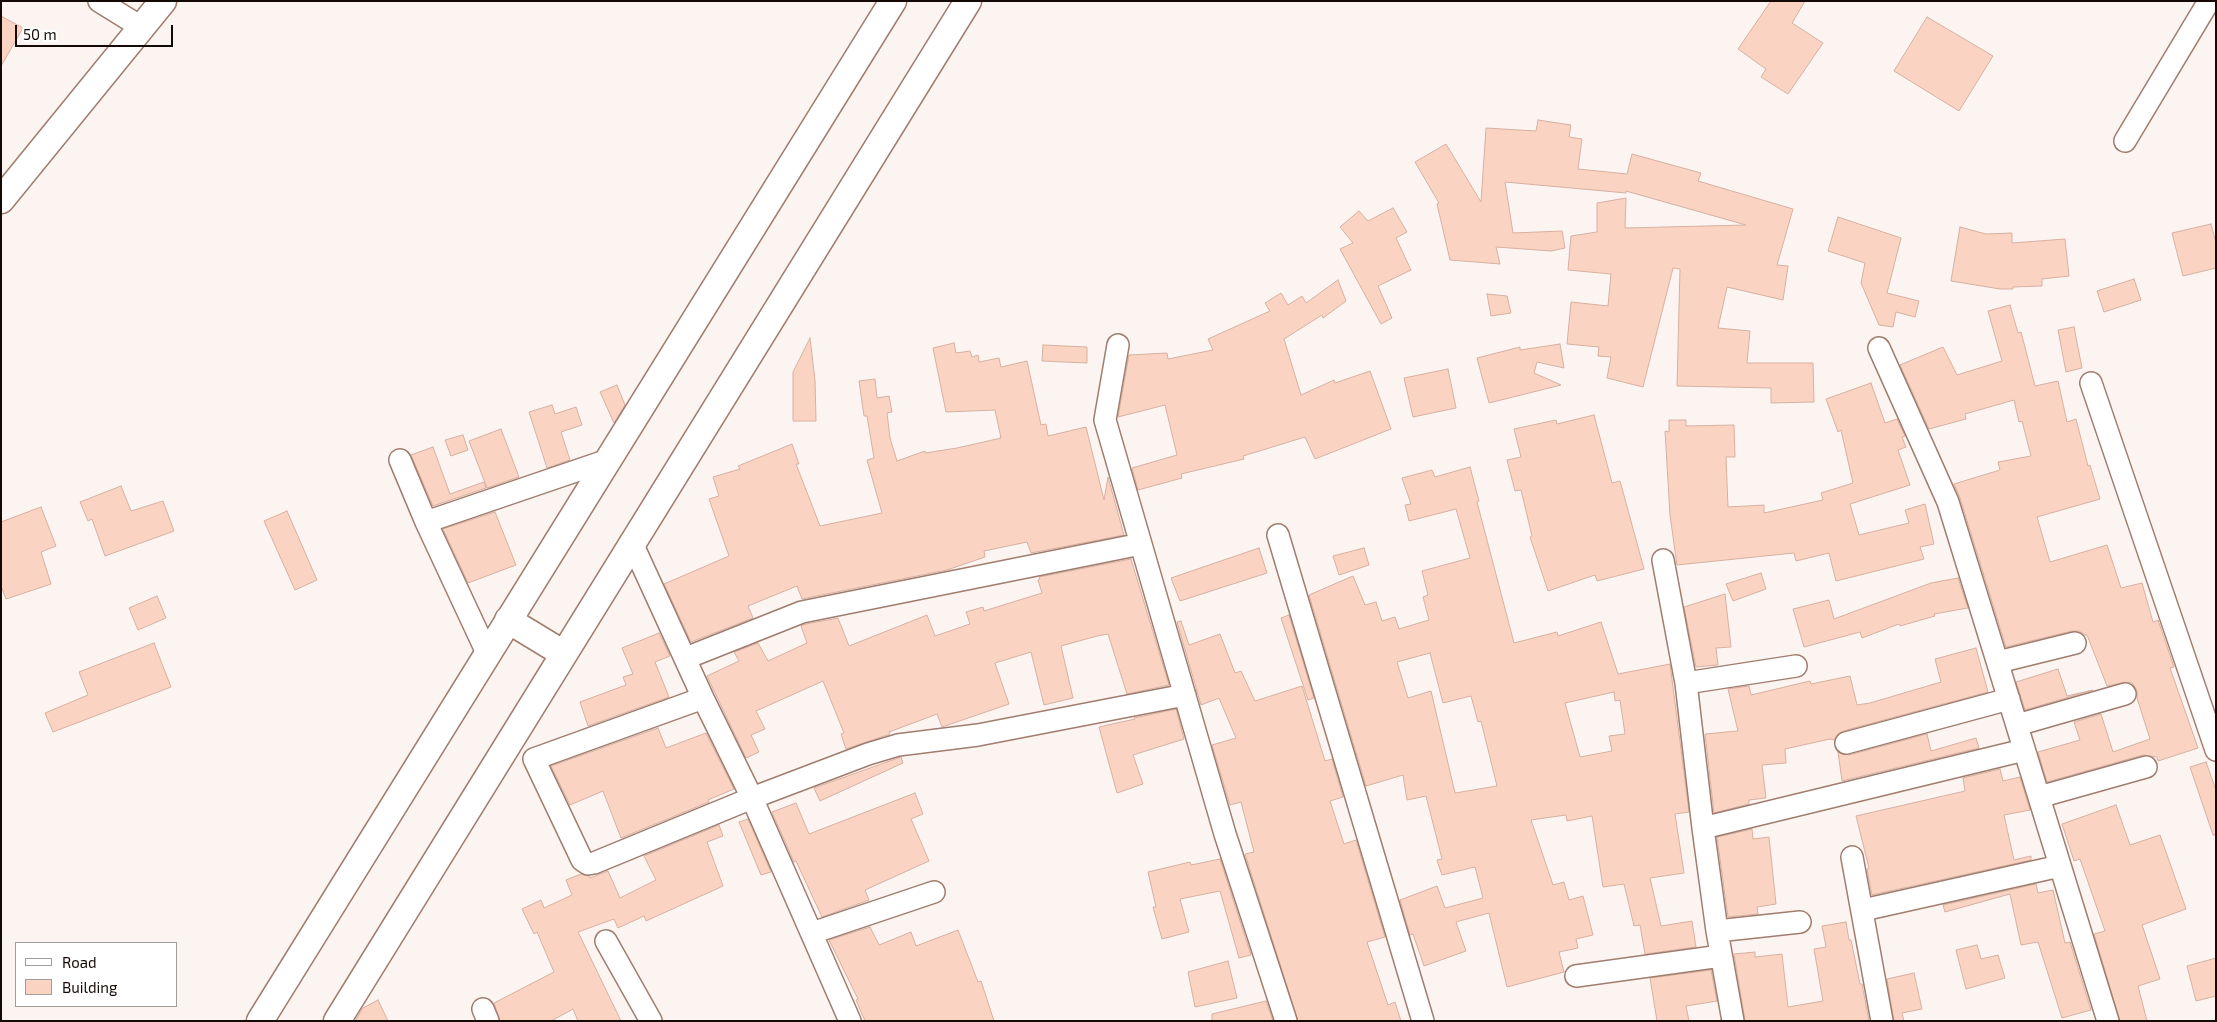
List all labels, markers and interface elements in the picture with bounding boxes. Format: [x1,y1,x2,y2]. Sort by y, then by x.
scale bar [18,15,175,47]
text: 50 m [23,25,57,43]
legend [15,942,178,1007]
text: Road [62,953,97,971]
text: Building [62,978,117,996]

